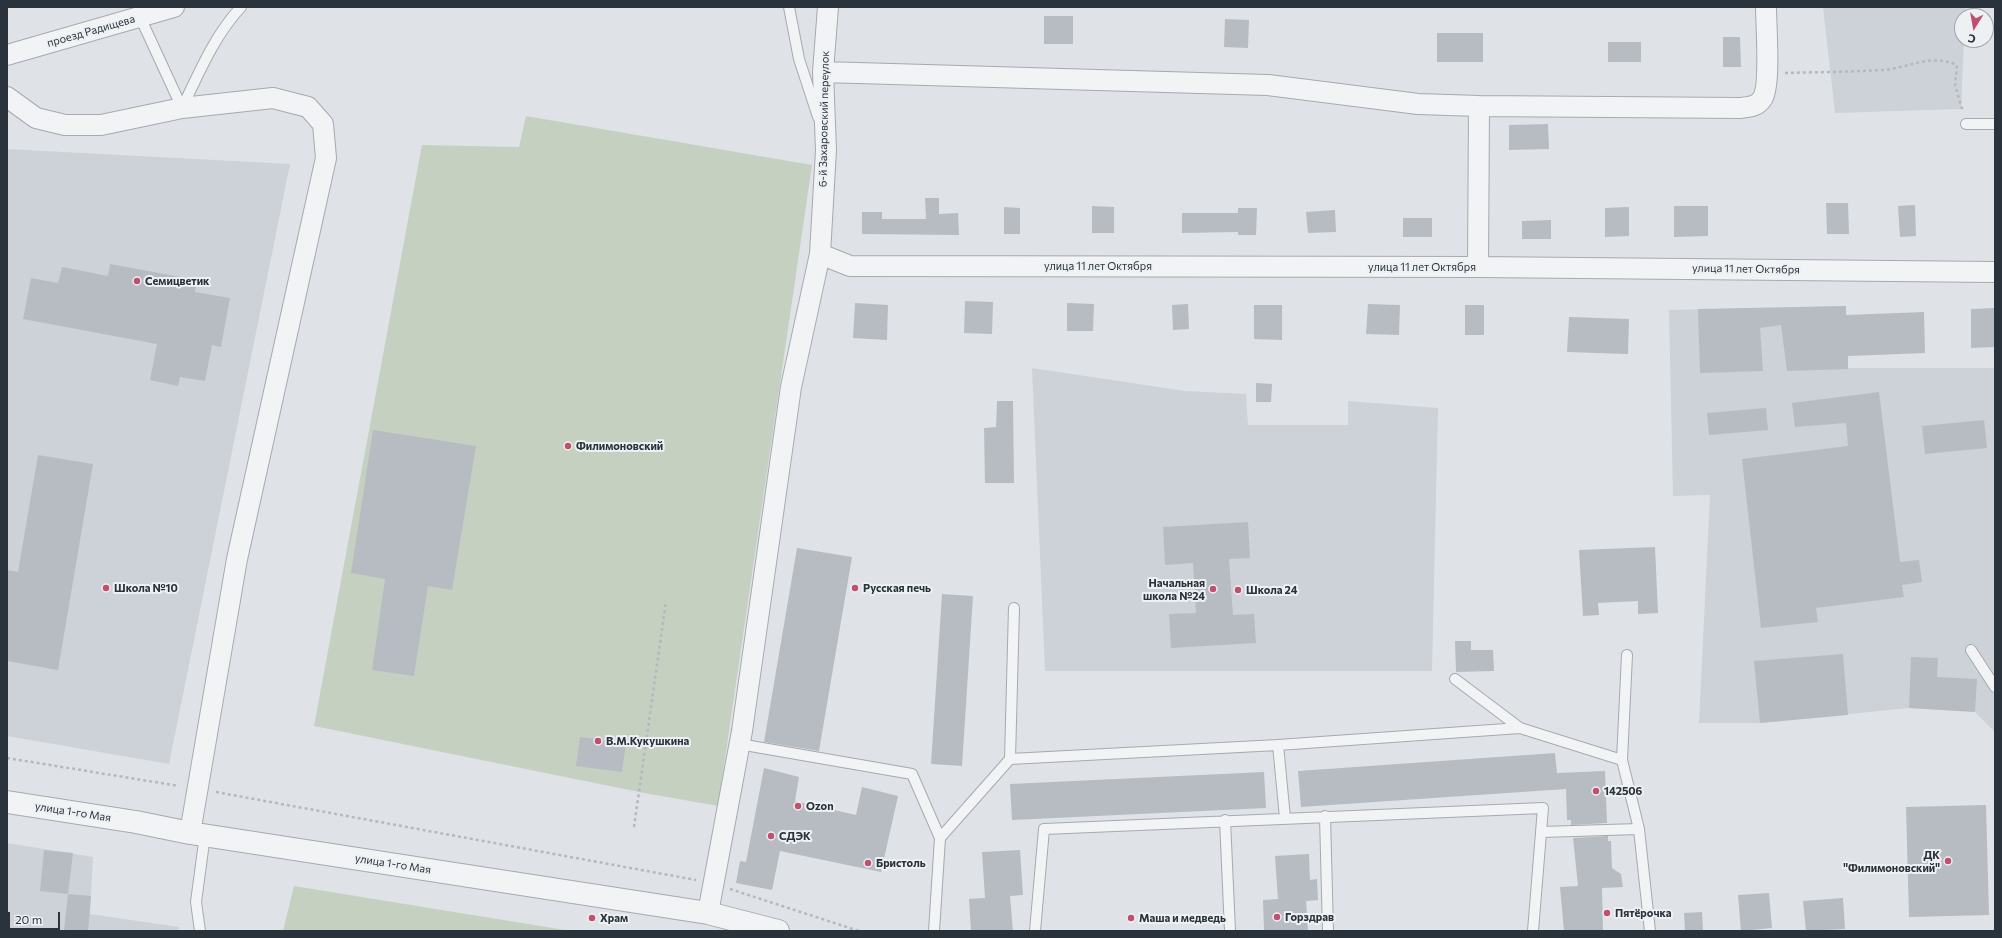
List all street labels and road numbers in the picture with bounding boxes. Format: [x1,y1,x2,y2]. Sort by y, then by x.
street label: проезд Радищева [45,12,137,50]
street label: 6-й Захаровский переулок [816,51,832,187]
street label: улица 11 лет Октября [1044,259,1152,273]
street label: улица 11 лет Октября [1368,260,1476,274]
street label: улица 11 лет Октября [1692,261,1800,277]
street label: улица 1-го Мая [34,799,112,825]
street label: улица 1-го Мая [354,851,432,877]

